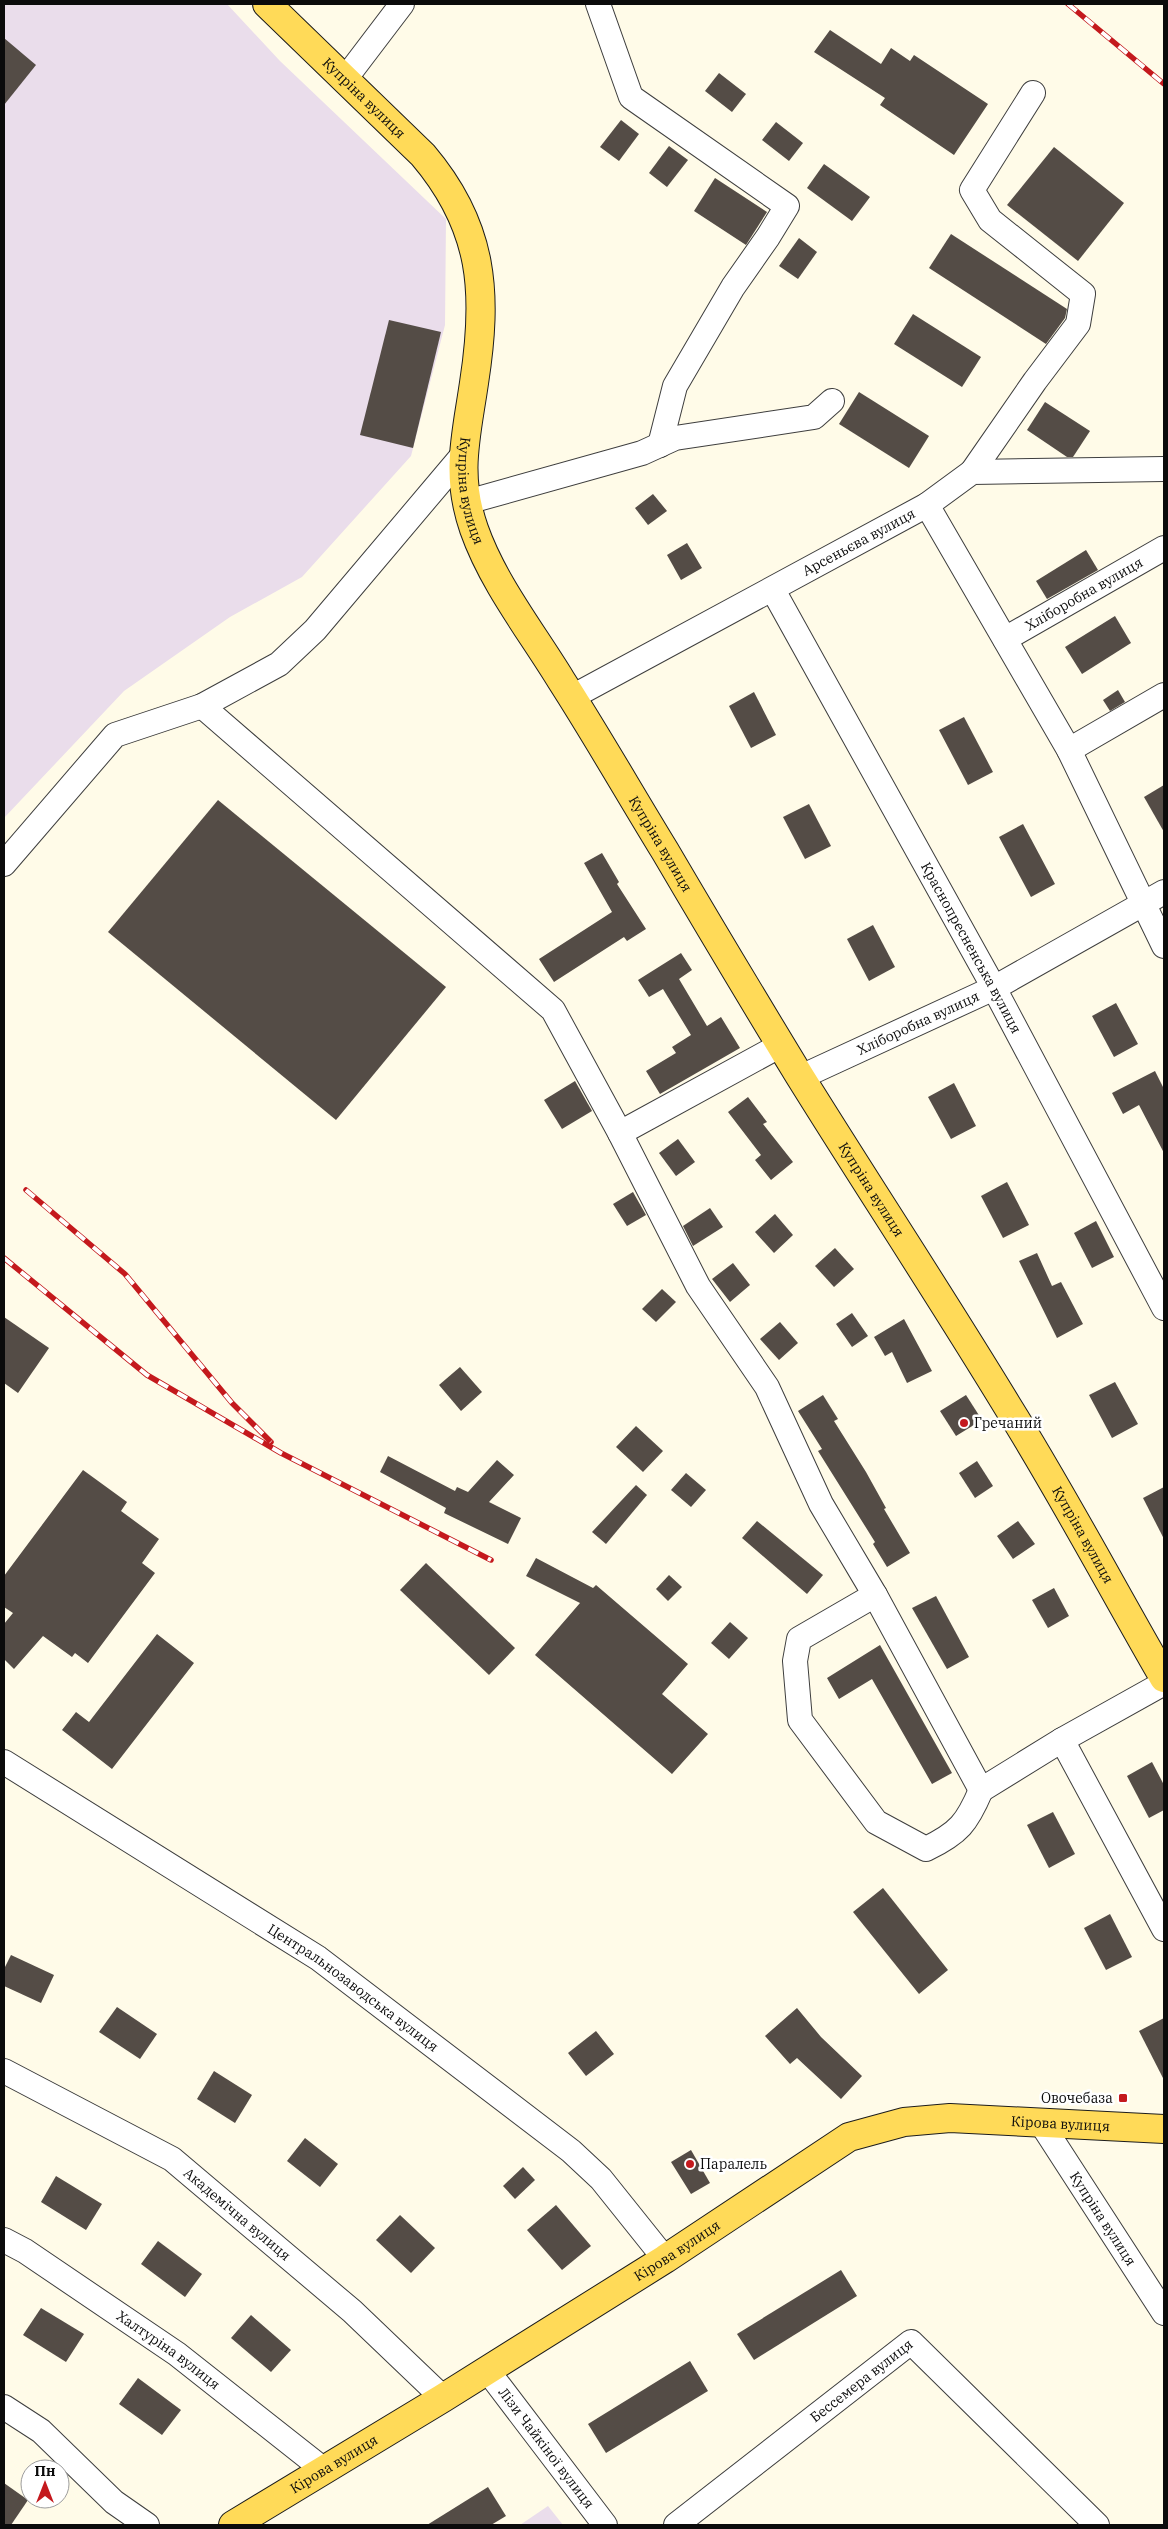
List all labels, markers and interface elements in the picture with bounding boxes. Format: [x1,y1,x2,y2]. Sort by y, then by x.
street label: Купріна вулиця [319,54,409,142]
street label: Купріна вулиця [454,436,488,547]
street label: Арсеньєва вулиця [799,504,918,580]
street label: Хліборобна вулиця [1022,553,1146,635]
street label: Купріна вулиця [625,792,696,895]
street label: Краснопресненська вулиця [917,859,1025,1036]
street label: Хліборобна вулиця [854,987,982,1059]
street label: Купріна вулиця [835,1139,908,1240]
place label: Гречаний [974,1414,1042,1432]
marker: Гречаний [958,1417,970,1429]
street label: Купріна вулиця [1048,1483,1118,1587]
street label: Центральнозаводська вулиця [264,1920,442,2056]
place label: Овочебаза [1041,2089,1113,2107]
marker: Овочебаза [1117,2092,1129,2104]
street label: Кірова вулиця [1011,2112,1111,2135]
place label: Паралель [700,2155,768,2173]
marker: Паралель [684,2158,696,2170]
street label: Академічна вулиця [180,2164,295,2264]
street label: Купріна вулиця [1066,2168,1140,2269]
street label: Кірова вулиця [631,2216,724,2285]
street label: Халтуріна вулиця [113,2307,224,2393]
street label: Бессемера вулиця [806,2335,916,2426]
street label: Лізи Чайкіної вулиця [494,2384,598,2512]
street label: Кірова вулиця [287,2431,381,2497]
north arrow [20,2459,70,2509]
text: Пн [35,2462,55,2480]

